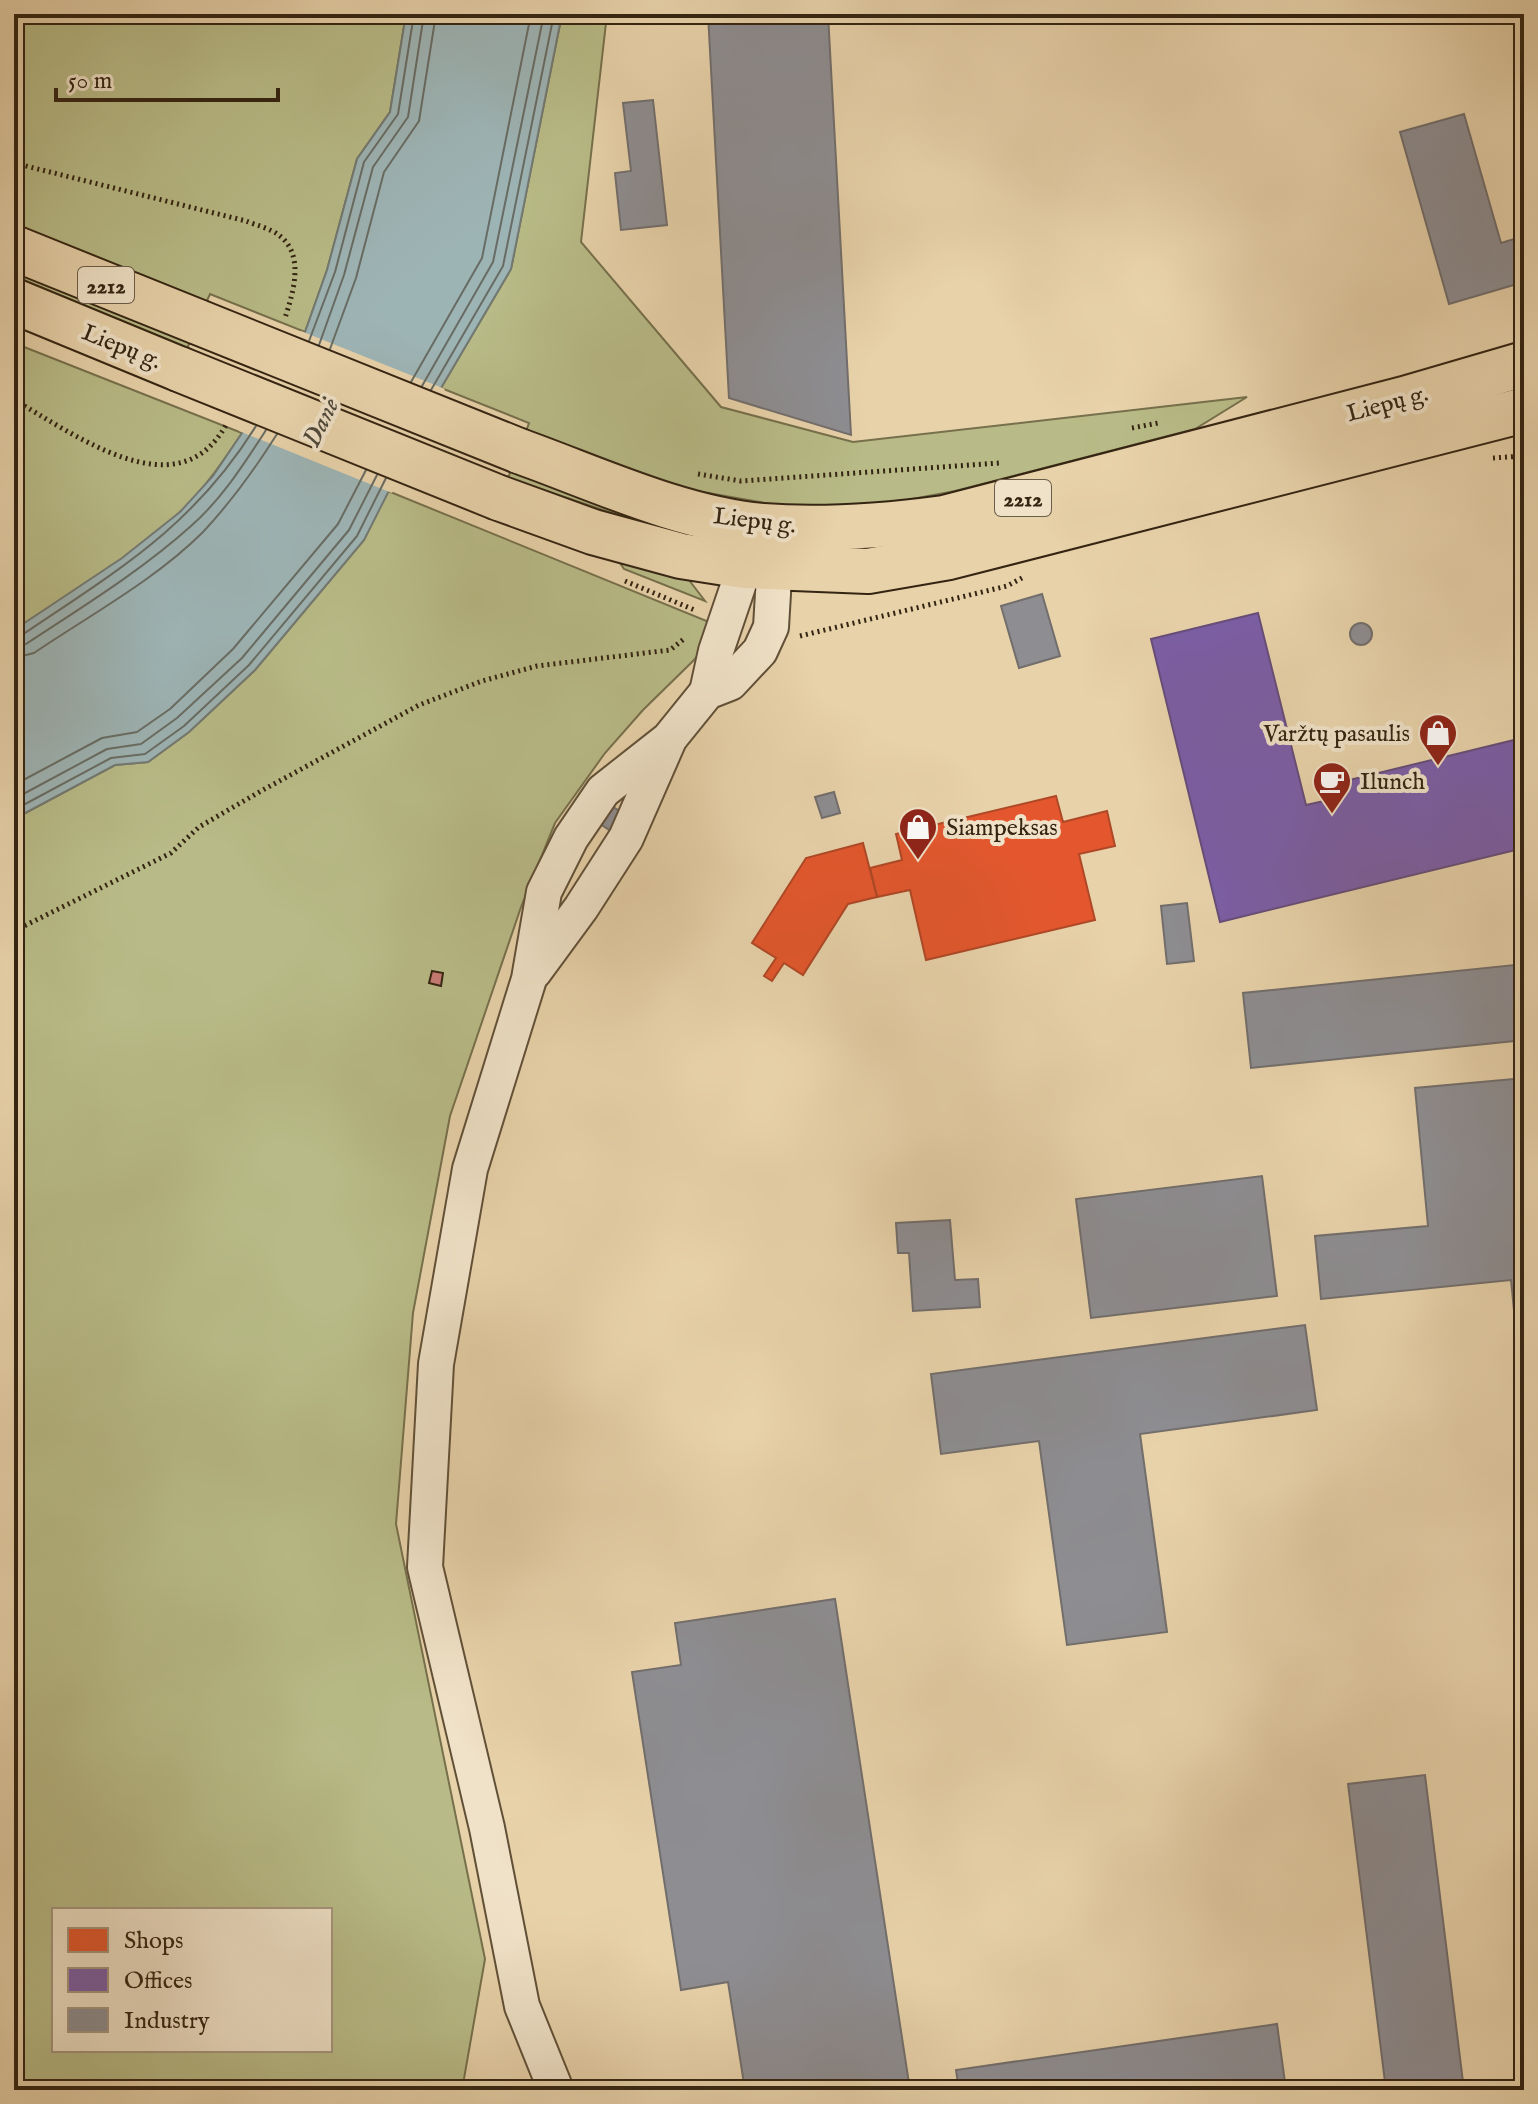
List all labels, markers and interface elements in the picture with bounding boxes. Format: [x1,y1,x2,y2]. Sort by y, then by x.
scale bar [56,52,278,102]
text: 50 m [68,66,112,97]
road number: 2212 [78,267,134,303]
street label: Liepų g. [77,317,166,377]
street label: Liepų g. [1343,379,1431,430]
water label: Danė [295,392,347,453]
road number: 2212 [995,480,1051,516]
street label: Liepų g. [712,501,798,542]
shop icon: Varžtų pasaulis [1417,712,1459,767]
place label: Varžtų pasaulis [1263,719,1410,750]
cafe icon: Ilunch [1311,760,1353,815]
place label: Ilunch [1360,767,1425,798]
shop icon: Siampeksas [897,806,939,861]
place label: Siampeksas [946,813,1058,844]
legend [52,1908,332,2052]
text: Shops [124,1926,183,1957]
text: Offices [124,1966,192,1997]
text: Industry [124,2006,210,2037]

